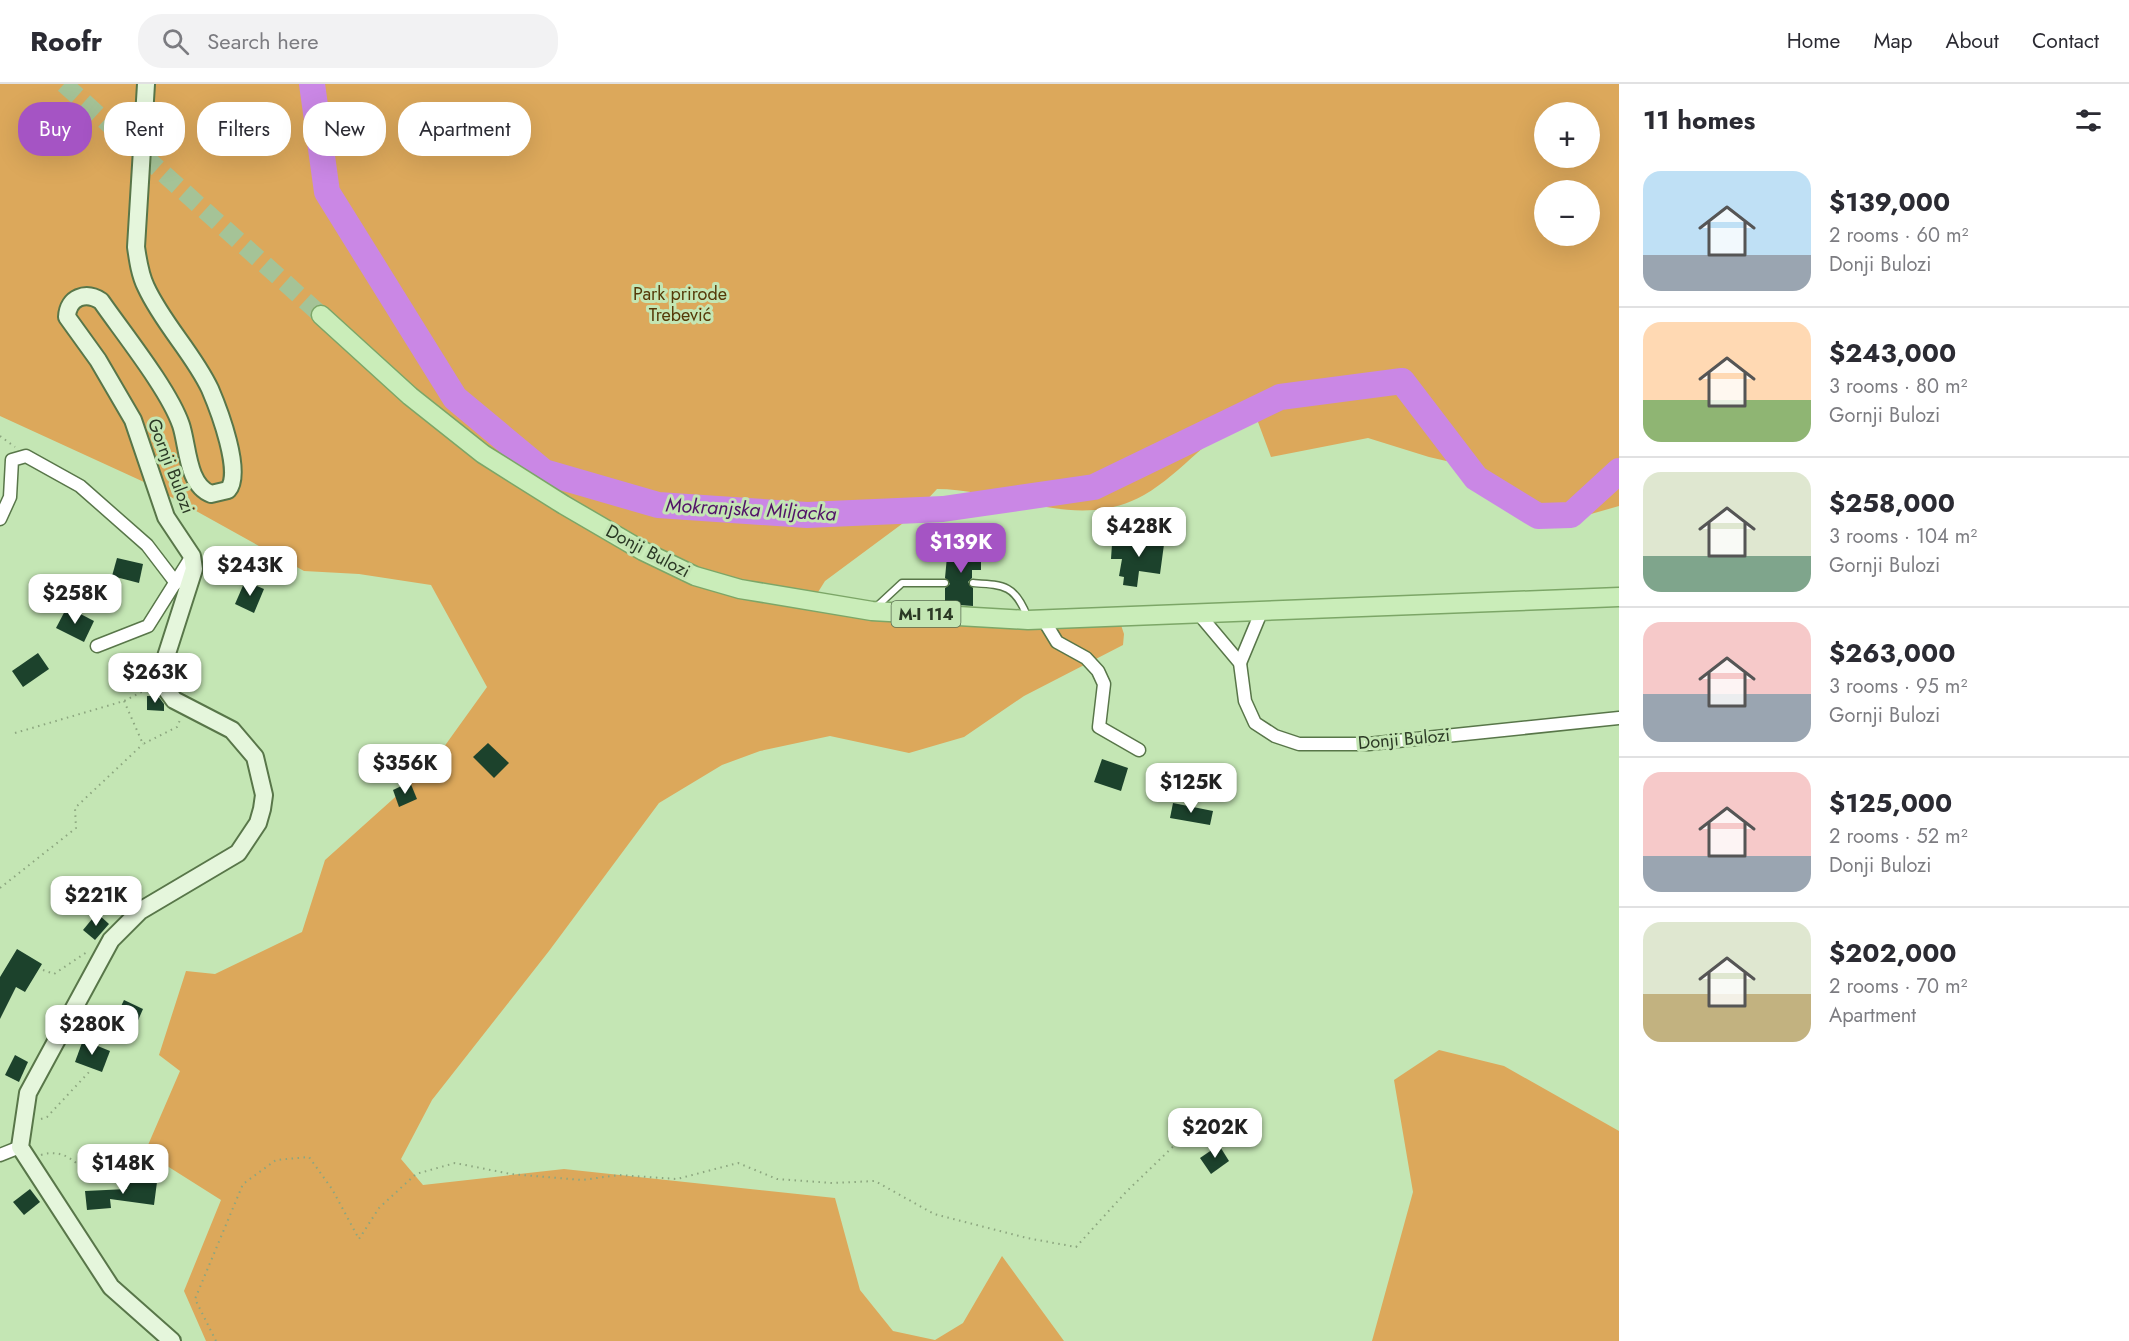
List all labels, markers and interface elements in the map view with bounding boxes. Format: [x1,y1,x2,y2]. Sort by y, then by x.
search box [138,14,558,68]
text: Roofr [30,21,102,62]
icon: search [159,25,192,58]
text: Search here [207,25,319,57]
text: Home [1787,26,1840,56]
text: Map [1873,26,1913,56]
text: About [1946,26,1999,56]
text: Contact [2032,26,2099,56]
text: 11 homes [1643,101,1755,139]
chip: Buy [18,102,92,156]
chip: Rent [104,102,185,156]
chip: Filters [197,102,291,156]
chip: New [303,102,386,156]
chip: Apartment [398,102,531,156]
map controls [1534,102,1600,246]
button: + [1534,102,1600,168]
icon: filters [2072,104,2105,137]
button: − [1534,180,1600,246]
text: $139,000 [1829,183,1950,221]
icon: home [1691,195,1763,267]
text: 2 rooms · 60 m² [1829,221,1968,250]
text: Donji Bulozi [1829,250,1932,279]
park label: Park prirode Trebević [633,281,727,328]
text: $243,000 [1829,334,1956,372]
icon: home [1691,346,1763,418]
text: 3 rooms · 80 m² [1829,372,1967,401]
text: Gornji Bulozi [1829,401,1940,430]
street label: Gornji Bulozi [141,415,201,517]
text: $258,000 [1829,484,1955,522]
water label: Mokranjska Miljacka [665,491,837,528]
icon: home [1691,496,1763,568]
pin: $428K [1097,507,1181,558]
text: $428K [1106,512,1172,541]
street label: Donji Bulozi [601,518,695,584]
text: 3 rooms · 104 m² [1829,522,1977,551]
pin: $139K [919,523,1003,574]
text: $139K [930,528,992,557]
pin: $243K [208,546,292,597]
text: $243K [217,551,283,580]
text: Gornji Bulozi [1829,551,1940,580]
pin: $258K [33,574,117,625]
text: $258K [43,579,107,608]
road number: M-I 114 [892,601,960,627]
text: $263,000 [1829,634,1955,672]
icon: home [1691,646,1763,718]
pin: $263K [113,653,197,704]
text: $263K [122,658,188,687]
text: 3 rooms · 95 m² [1829,672,1967,701]
text: Gornji Bulozi [1829,701,1940,730]
street label: Donji Bulozi [1357,722,1451,756]
pin: $356K [363,744,447,795]
text: $356K [372,749,438,778]
pin: $125K [1149,763,1233,814]
text: $125K [1160,768,1222,797]
text: $125,000 [1829,784,1952,822]
icon: home [1691,796,1763,868]
text: 2 rooms · 52 m² [1829,822,1968,851]
text: Donji Bulozi [1829,851,1932,880]
pin: $221K [54,876,138,927]
text: $221K [65,881,127,910]
text: $202,000 [1829,934,1957,972]
icon: home [1691,946,1763,1018]
text: 2 rooms · 70 m² [1829,972,1967,1001]
text: Apartment [1829,1001,1916,1030]
pin: $280K [50,1005,134,1056]
text: $280K [59,1010,125,1039]
pin: $202K [1173,1108,1257,1159]
text: $202K [1182,1113,1248,1142]
pin: $148K [81,1144,165,1195]
text: $148K [91,1149,155,1178]

